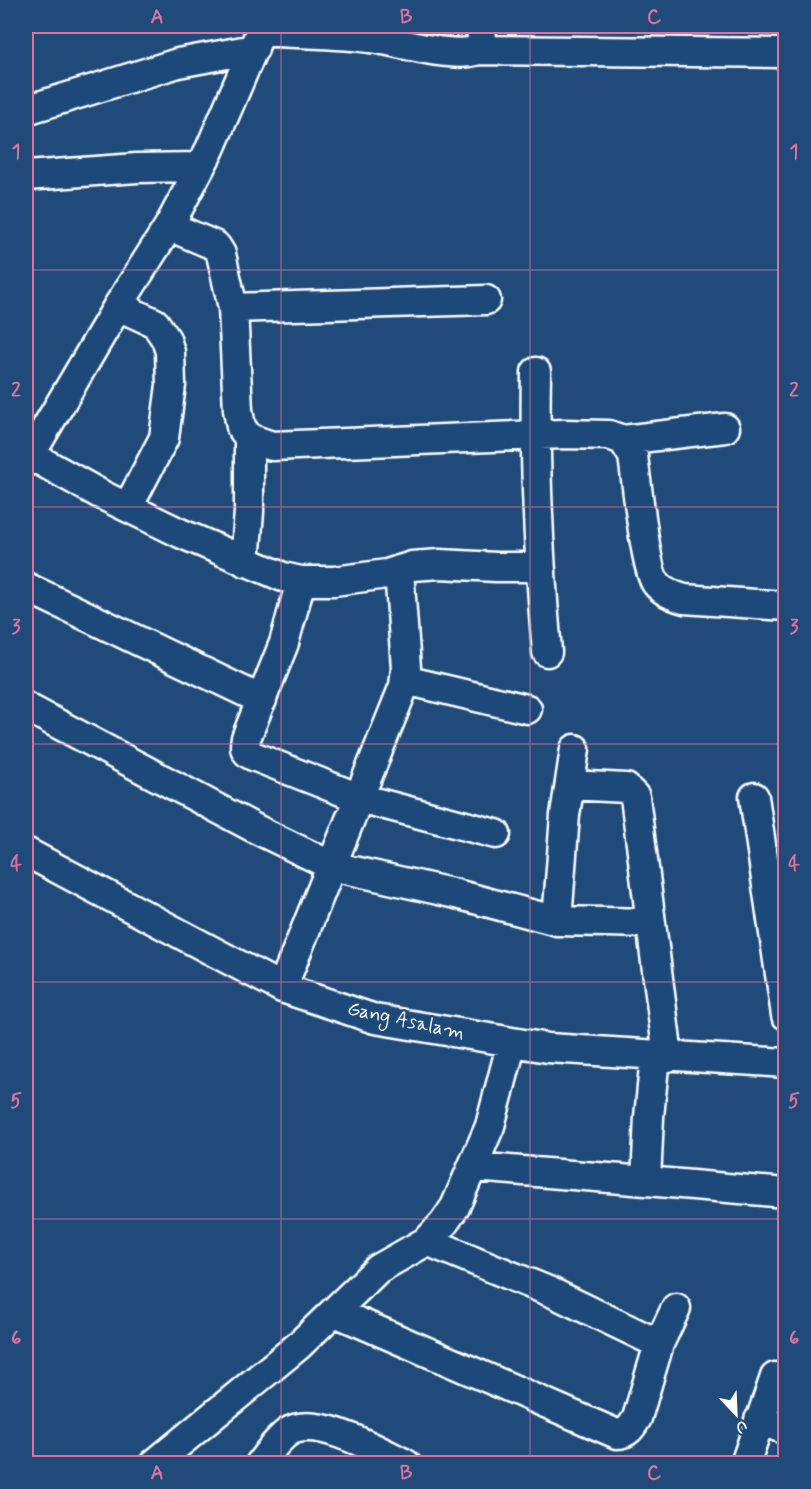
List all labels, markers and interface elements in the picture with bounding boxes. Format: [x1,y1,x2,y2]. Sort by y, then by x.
text: A [150,4,164,31]
text: B [400,4,413,31]
text: C [647,4,662,31]
text: 1 [12,139,20,166]
text: 1 [790,139,798,166]
text: 2 [11,377,21,404]
text: 2 [789,377,799,404]
text: 3 [11,614,21,641]
text: 3 [789,614,799,641]
text: 4 [10,851,22,878]
text: 4 [788,851,800,878]
street label: Gang Asalam [345,995,467,1048]
text: 5 [10,1088,22,1115]
text: 5 [788,1088,800,1115]
text: 6 [11,1325,21,1352]
text: 6 [789,1325,799,1352]
north arrow [706,1384,766,1444]
text: U [732,1415,750,1438]
text: A [150,1460,164,1487]
text: B [400,1460,413,1487]
text: C [647,1460,662,1487]

